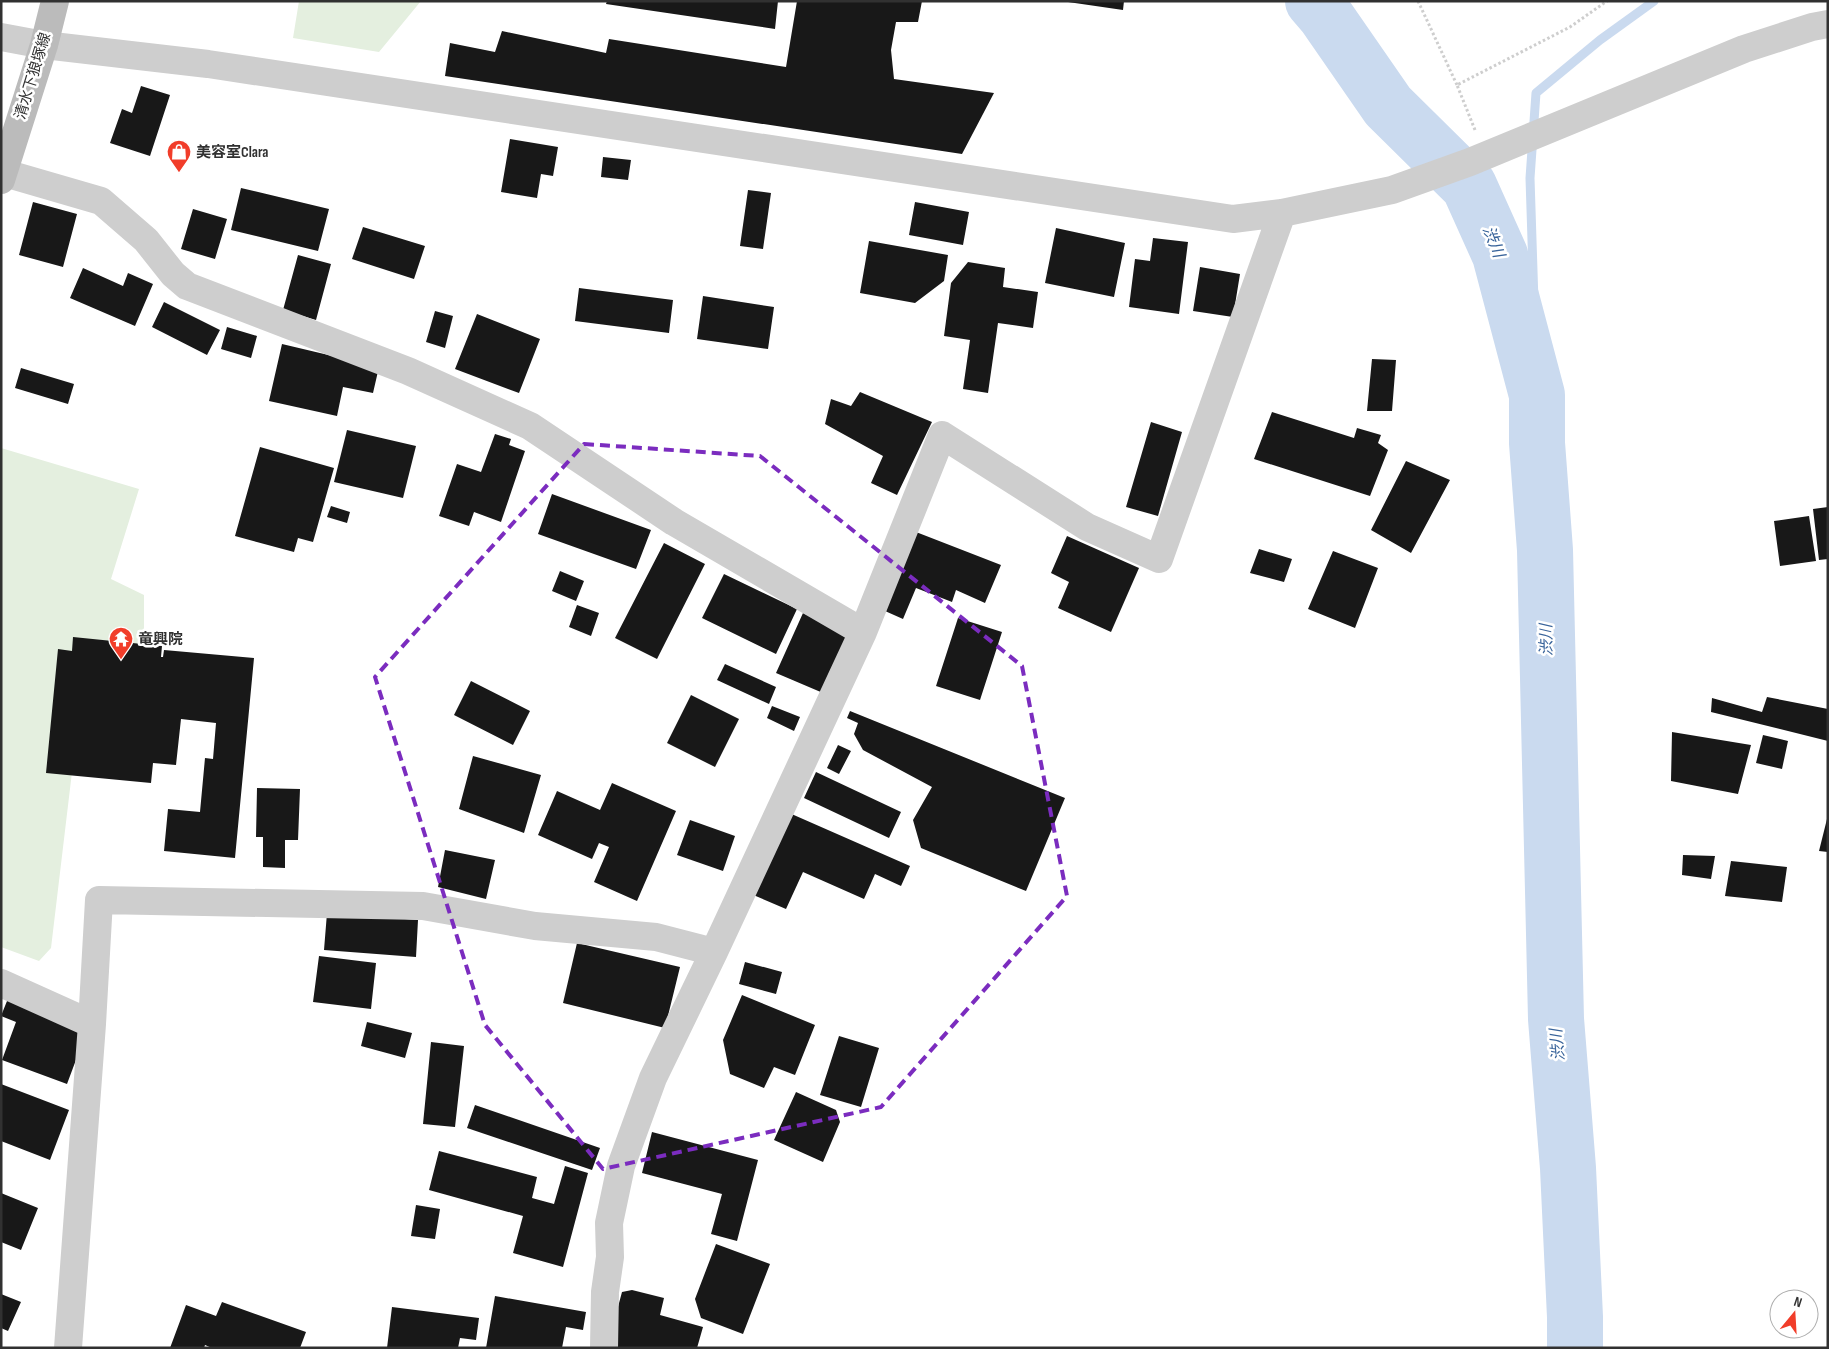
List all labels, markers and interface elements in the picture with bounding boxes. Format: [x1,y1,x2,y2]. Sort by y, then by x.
street label: 清水下狼塚線 [11,30,55,122]
shop icon: 美容室Clara [166,139,192,173]
place label: 美容室Clara [196,143,268,162]
water label: 渋川 [1478,224,1509,262]
water label: 渋川 [1537,622,1557,656]
temple icon: 竜興院 [108,626,134,660]
place label: 竜興院 [138,630,183,649]
water label: 渋川 [1547,1026,1569,1062]
north arrow [1769,1289,1819,1339]
text: N [1792,1293,1804,1311]

